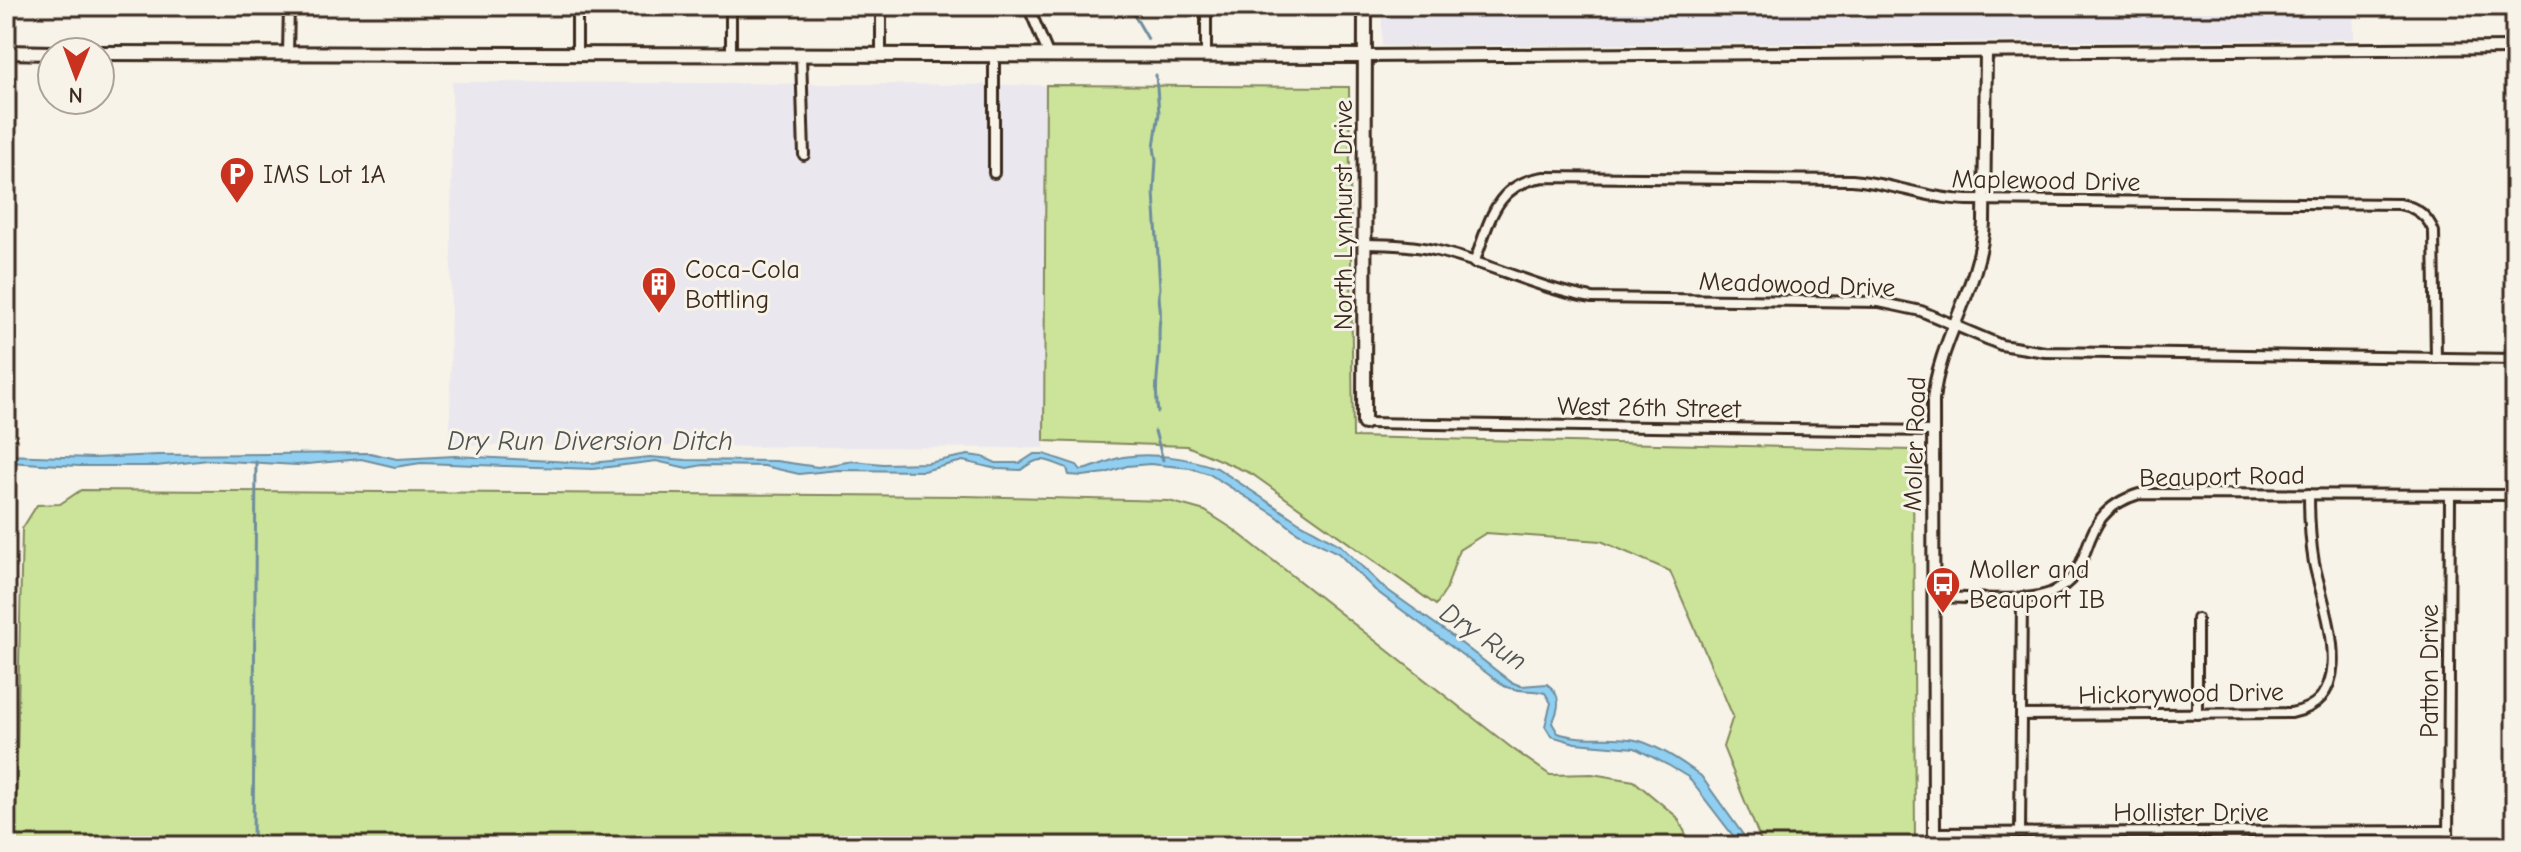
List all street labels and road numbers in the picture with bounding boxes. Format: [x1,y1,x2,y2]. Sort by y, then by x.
street label: North Lynhurst Drive [1329,100,1359,330]
street label: Maplewood Drive [1951,164,2141,198]
street label: Meadowood Drive [1698,267,1896,303]
street label: Moller Road [1898,376,1932,512]
street label: West 26th Street [1557,391,1743,425]
street label: Beauport Road [2139,461,2305,493]
street label: Patton Drive [2415,604,2445,738]
street label: Hickorywood Drive [2078,677,2284,711]
street label: Hollister Drive [2113,798,2269,828]

